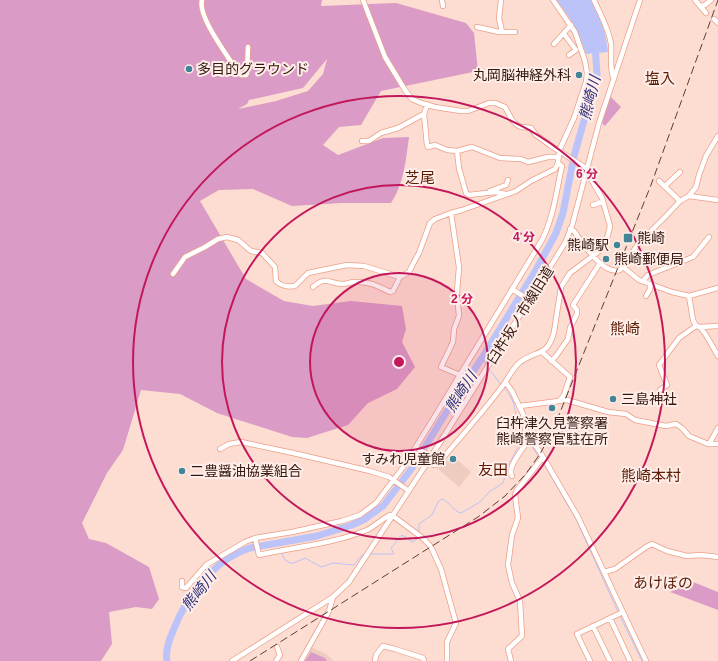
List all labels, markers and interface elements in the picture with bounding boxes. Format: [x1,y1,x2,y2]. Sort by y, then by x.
place label: 多目的グラウンド [197,61,309,77]
marker: 多目的グラウンド [184,64,194,74]
place label: 丸岡脳神経外科 [473,67,571,83]
marker: 丸岡脳神経外科 [574,70,584,80]
district label: 塩入 [645,70,675,87]
water label: 熊崎川 [576,72,604,122]
text: 6 分 [576,167,598,181]
district label: 芝尾 [405,169,435,186]
text: 4 分 [513,230,535,244]
place label: 熊崎 [637,230,665,246]
marker: 熊崎 [622,232,634,244]
place label: 熊崎駅 [567,237,609,253]
marker: 熊崎駅 [612,240,622,250]
place label: 熊崎郵便局 [614,251,684,267]
marker: 熊崎郵便局 [601,254,611,264]
street label: 臼杵坂ノ市線旧道 [484,263,556,367]
text: 2 分 [451,292,473,306]
district label: 熊崎 [610,320,640,337]
centre of rings [392,355,406,369]
water label: 熊崎川 [441,367,481,415]
place label: 三島神社 [621,391,677,407]
marker: 三島神社 [608,394,618,404]
marker: 臼杵津久見警察署 熊崎警察官駐在所 [547,403,557,413]
place label: 臼杵津久見警察署 熊崎警察官駐在所 [496,415,608,447]
place label: すみれ児童館 [361,451,445,467]
marker: すみれ児童館 [448,454,458,464]
district label: 友田 [478,461,508,478]
place label: 二豊醤油協業組合 [190,463,302,479]
marker: 二豊醤油協業組合 [177,466,187,476]
district label: 熊崎本村 [621,467,681,484]
water label: 熊崎川 [178,566,221,614]
district label: あけぼの [633,574,693,591]

